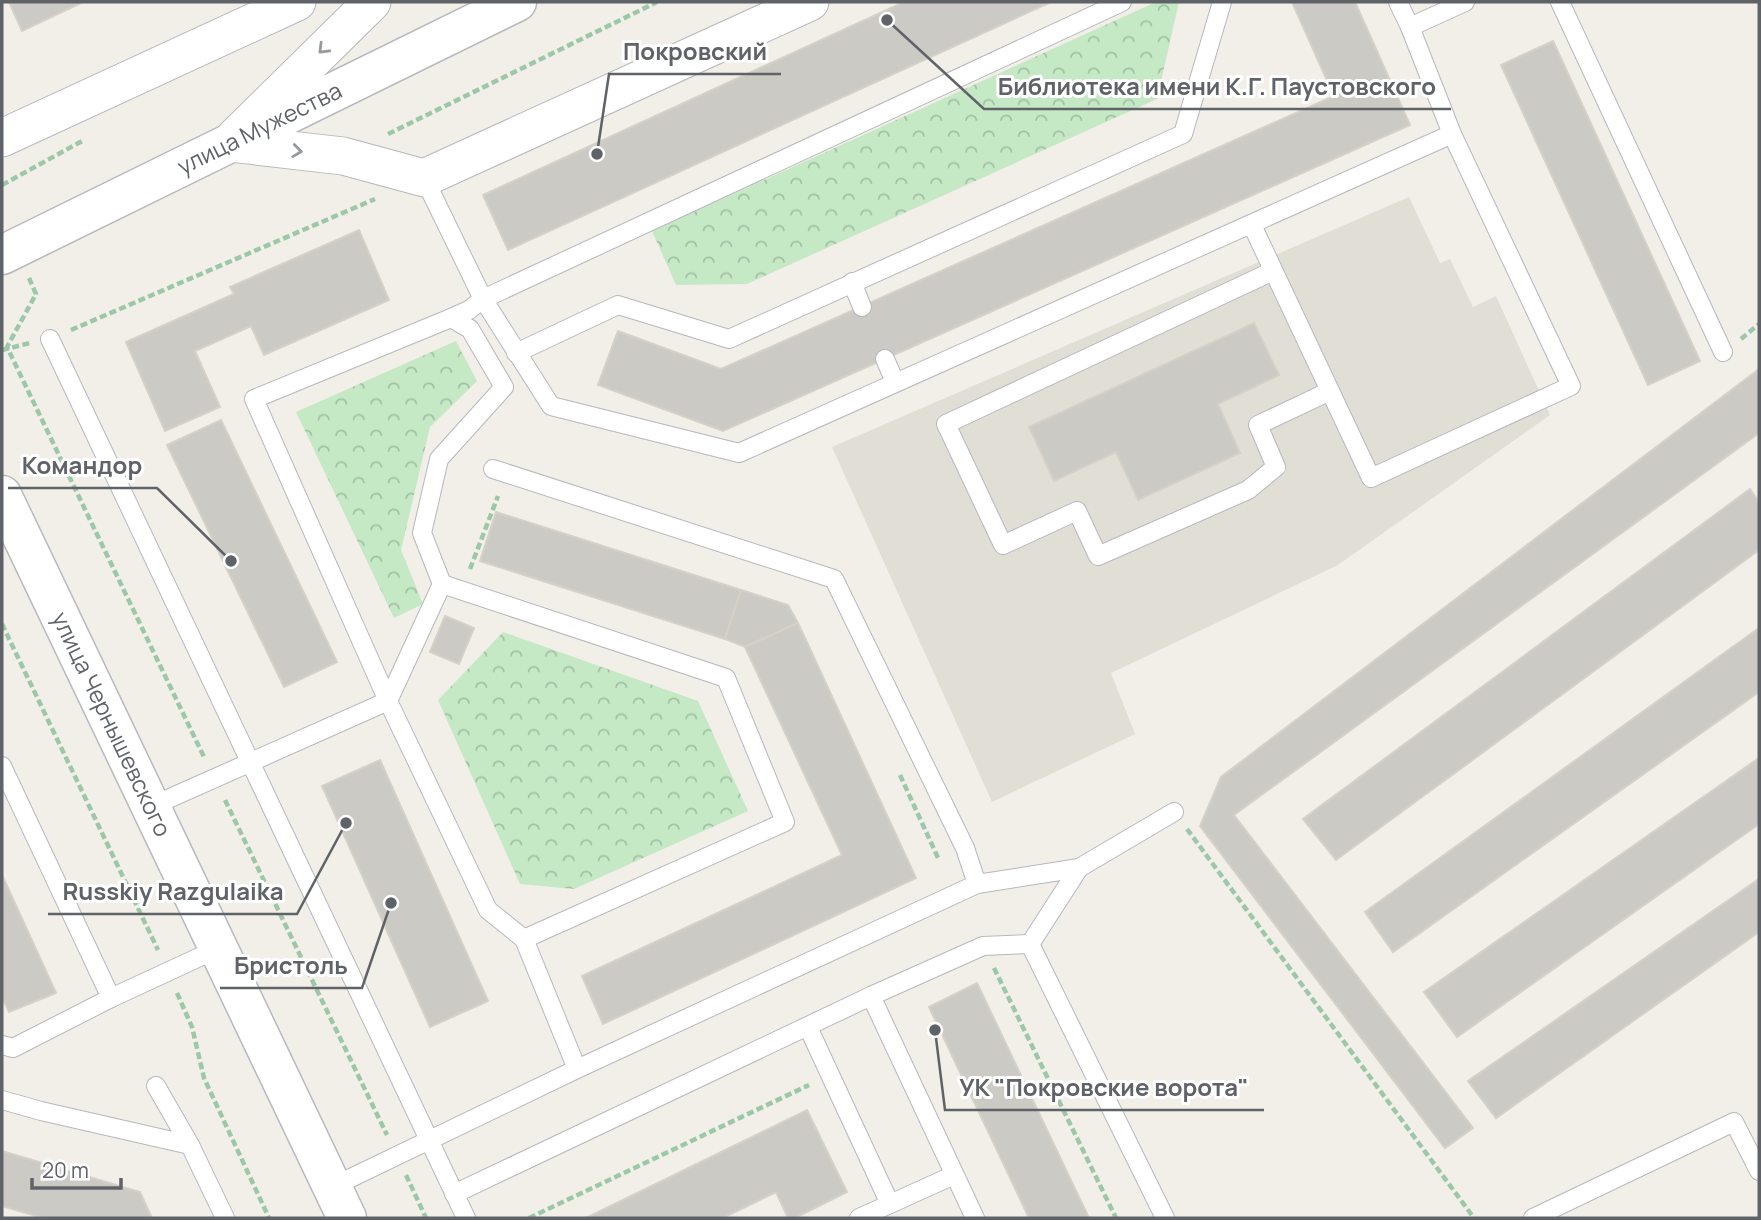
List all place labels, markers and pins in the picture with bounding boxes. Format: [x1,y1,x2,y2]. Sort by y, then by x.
callout: Покровский [609,29,781,74]
callout: Библиотека имени К.Г. Паустовского [984,64,1451,109]
callout: Командор [8,443,157,488]
callout: Russkiy Razgulaika [48,869,297,914]
callout: Бристоль [220,943,362,988]
callout: УК "Покровские ворота" [945,1065,1264,1110]

